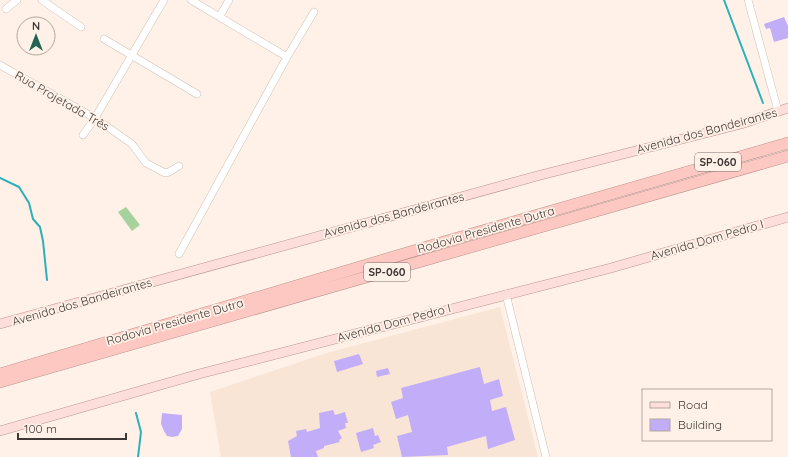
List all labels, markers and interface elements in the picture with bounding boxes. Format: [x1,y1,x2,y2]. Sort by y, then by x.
north arrow [16,16,56,56]
text: N [32,19,40,33]
street label: Rua Projetada Três [12,67,112,134]
street label: Avenida dos Bandeirantes [635,104,779,157]
road number: SP-060 [695,153,741,171]
street label: Avenida dos Bandeirantes [322,188,466,241]
street label: Rodovia Presidente Dutra [416,203,556,256]
street label: Avenida Dom Pedro I [649,216,765,263]
road number: SP-060 [364,263,410,281]
street label: Avenida dos Bandeirantes [10,274,154,329]
street label: Rodovia Presidente Dutra [105,295,245,348]
street label: Avenida Dom Pedro I [335,300,452,345]
legend [642,389,772,441]
text: Road [678,397,708,412]
scale bar [18,415,126,441]
text: Building [678,417,722,432]
text: 100 m [24,421,57,436]

